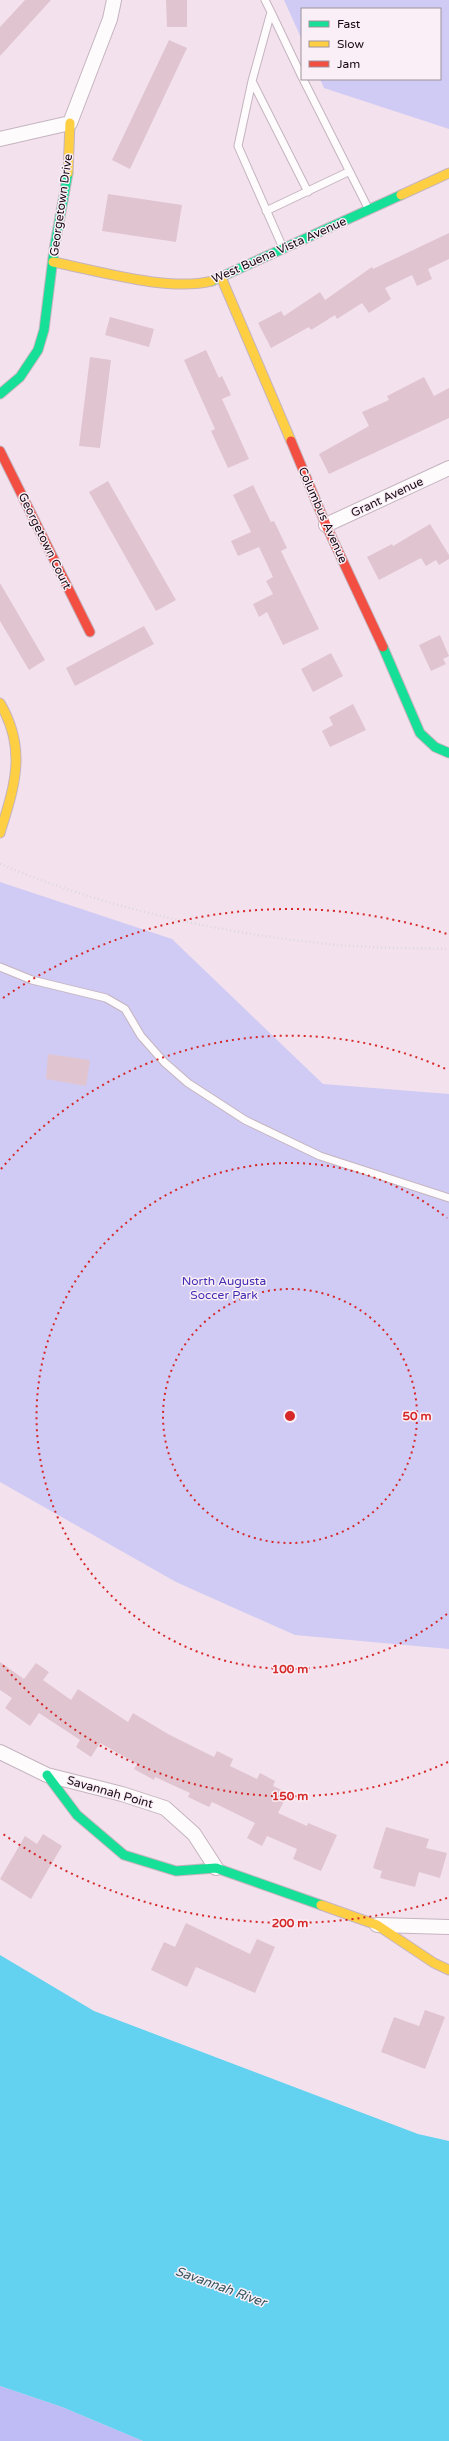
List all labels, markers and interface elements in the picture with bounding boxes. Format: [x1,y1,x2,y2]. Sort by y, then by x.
legend [301,8,441,80]
text: Fast [337,17,361,31]
text: Slow [337,37,364,51]
text: Jam [337,57,360,71]
street label: Georgetown Drive [47,153,75,257]
street label: West Buena Vista Avenue [210,214,349,286]
street label: Columbus Avenue [296,465,351,565]
street label: Grant Avenue [349,474,426,520]
street label: Georgetown Court [16,491,75,592]
park label: North Augusta Soccer Park [182,1274,266,1302]
centre of rings [283,1409,297,1423]
text: 50 m [402,1409,432,1423]
text: 100 m [272,1662,308,1676]
street label: Savannah Point [65,1773,155,1811]
text: 150 m [272,1789,308,1803]
text: 200 m [272,1916,308,1930]
water label: Savannah River [173,2263,270,2311]

